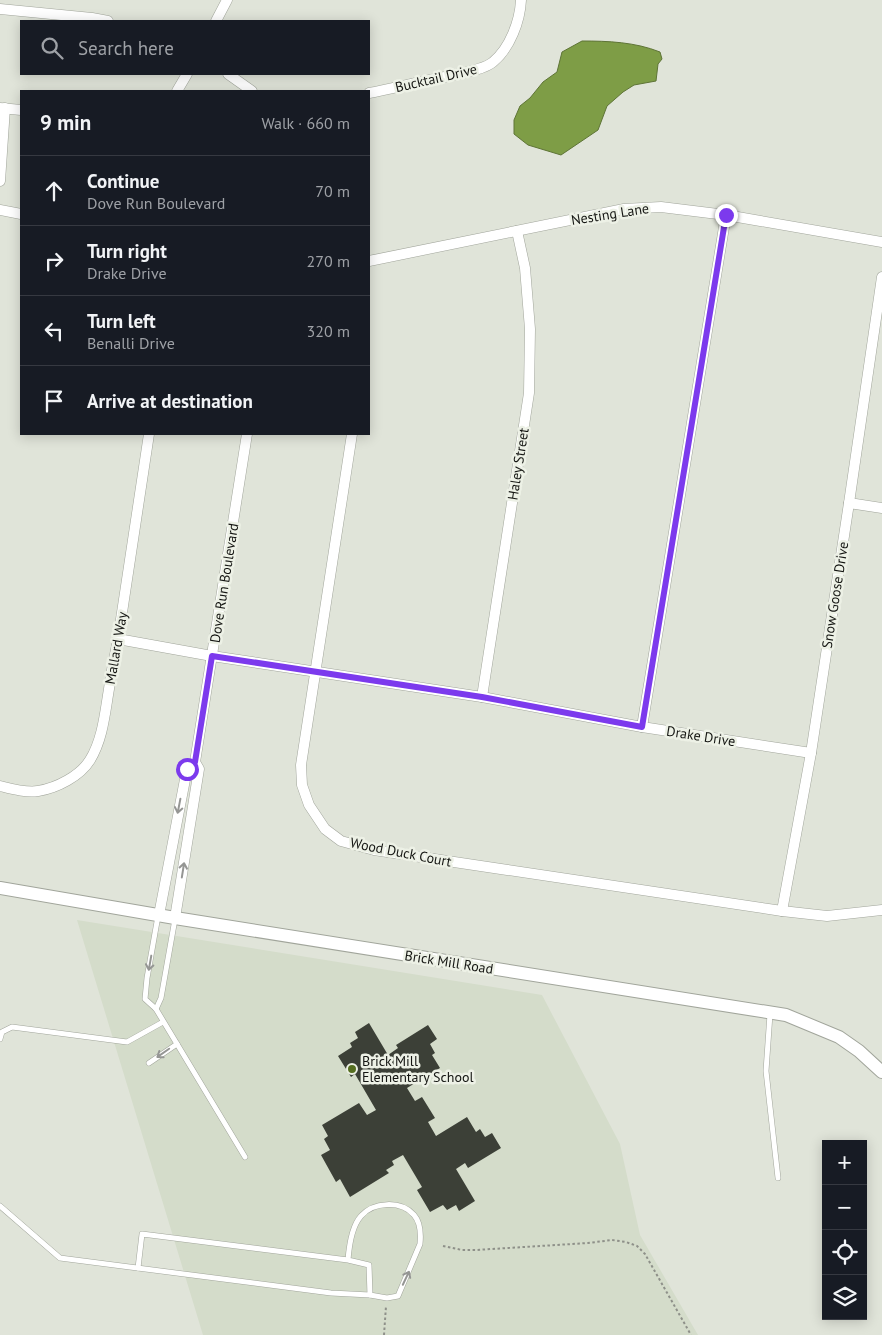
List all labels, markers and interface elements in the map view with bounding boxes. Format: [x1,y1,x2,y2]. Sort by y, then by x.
search box [20,20,370,75]
icon: search [38,34,66,62]
text: Search here [78,36,174,60]
street label: Bucktail Drive [393,60,479,96]
text: 9 min [40,109,91,136]
text: Walk · 660 m [261,113,350,133]
text: Continue [87,169,159,193]
icon: ahead [40,177,68,205]
text: 70 m [315,181,350,201]
text: Dove Run Boulevard [87,193,225,213]
street label: Nesting Lane [570,199,650,229]
route end [715,204,738,227]
text: Turn right [87,239,167,263]
icon: right [40,247,68,275]
text: 270 m [307,251,350,271]
text: Drake Drive [87,263,167,283]
text: Turn left [87,309,156,333]
icon: left [40,317,68,345]
text: 320 m [307,321,350,341]
text: Benalli Drive [87,333,175,353]
icon: arrive [40,387,68,415]
text: Arrive at destination [87,389,253,413]
street label: Haley Street [503,426,533,501]
street label: Dove Run Boulevard [206,522,242,644]
street label: Snow Goose Drive [818,540,852,650]
street label: Mallard Way [101,610,131,686]
street label: Drake Drive [665,722,737,750]
route start [176,758,199,781]
one-way arrow [174,798,184,814]
street label: Wood Duck Court [349,833,453,871]
one-way arrow [178,862,188,878]
street label: Brick Mill Road [403,946,495,978]
one-way arrow [144,955,154,971]
one-way arrow [156,1048,170,1059]
place label: Brick Mill Elementary School [362,1052,474,1086]
marker: Brick Mill Elementary School [346,1063,358,1075]
map controls [822,1140,867,1320]
button: + [822,1140,867,1185]
button: − [822,1185,867,1230]
button: locate [822,1230,867,1275]
one-way arrow [402,1271,412,1286]
button: layers [822,1275,867,1320]

